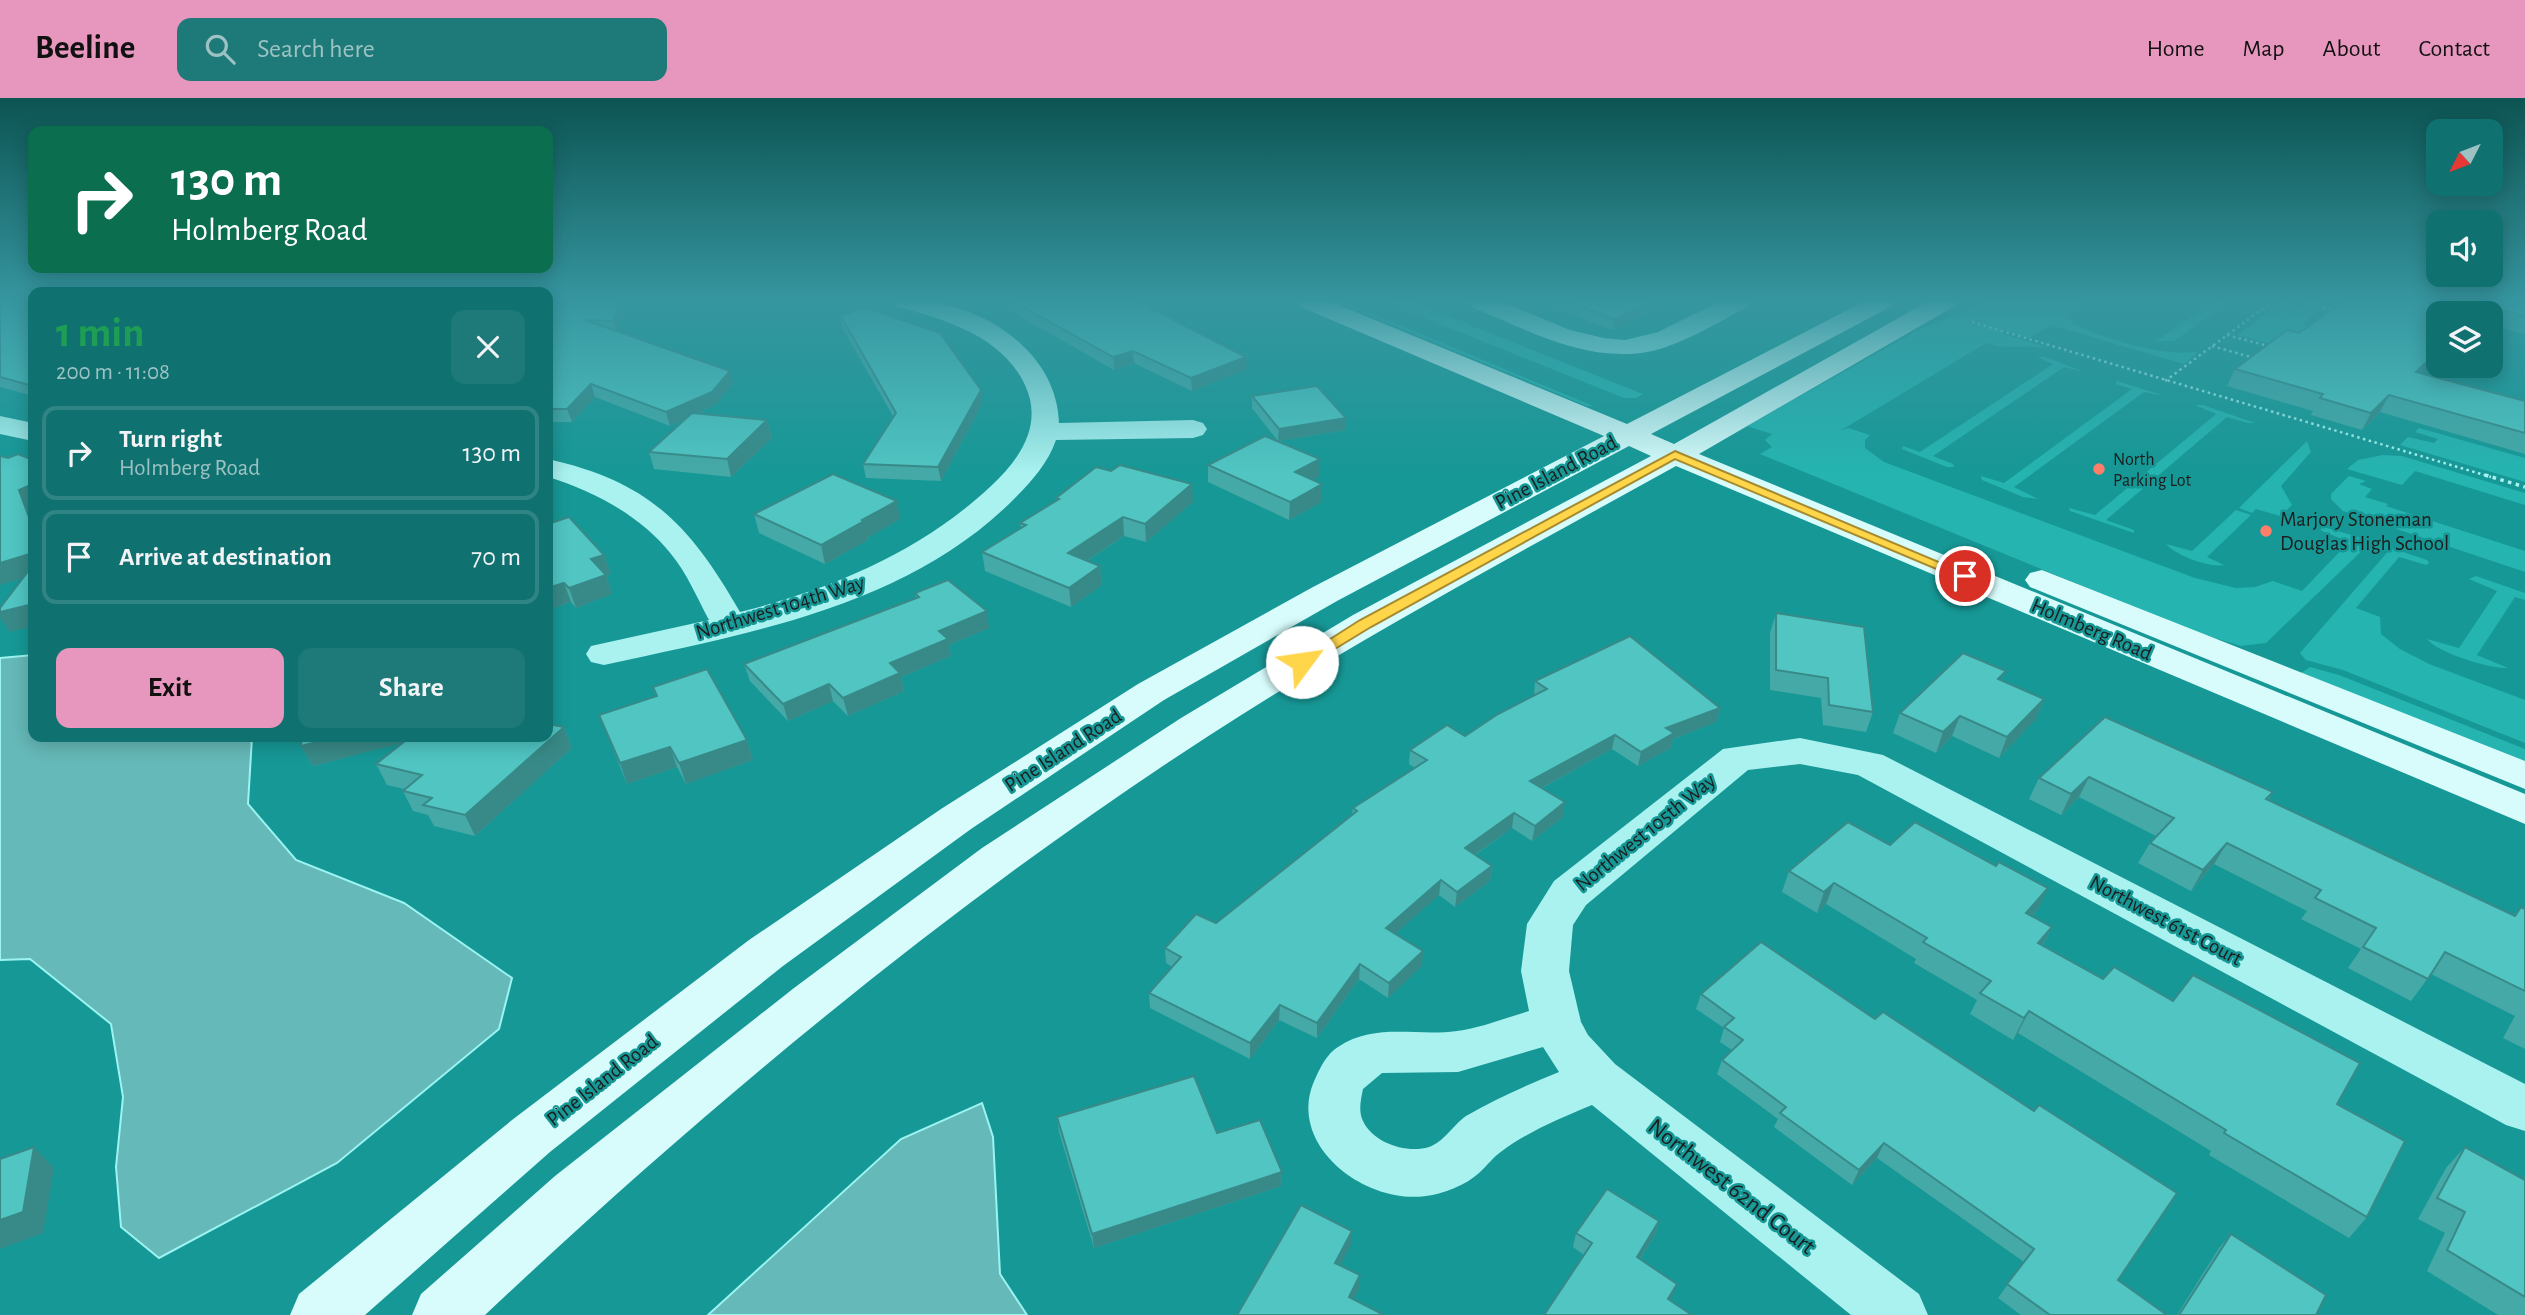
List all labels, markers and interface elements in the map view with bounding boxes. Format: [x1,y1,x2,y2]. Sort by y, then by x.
search box [177,18,667,81]
icon: search [201,30,239,68]
text: Beeline [35,32,135,65]
text: Search here [257,36,375,62]
text: Home [2147,37,2205,61]
text: Map [2243,37,2285,61]
text: About [2323,37,2380,61]
text: Contact [2418,37,2490,61]
north arrow [2426,119,2502,196]
map controls [2426,119,2503,378]
icon: right [56,154,147,245]
text: 130 m [171,156,282,205]
button: sound [2426,210,2503,287]
text: Holmberg Road [171,214,368,246]
button: layers [2426,301,2503,378]
button: close [451,310,525,384]
text: 1 min [56,312,145,354]
text: 200 m · 11:08 [56,361,170,384]
text: Turn right [119,426,222,452]
street label: Pine Island Road [1492,432,1621,513]
icon: right [60,434,98,472]
text: 130 m [463,440,521,466]
place label: North Parking Lot [2113,451,2192,490]
text: Holmberg Road [119,457,260,480]
marker: North Parking Lot [2091,461,2107,477]
place label: Marjory Stoneman Douglas High School [2280,509,2449,554]
marker: Marjory Stoneman Douglas High School [2258,523,2274,539]
icon: arrive [60,538,98,576]
text: Arrive at destination [119,544,332,570]
text: 70 m [471,544,521,570]
pin [1935,546,1995,606]
icon: arrive [1946,557,1984,595]
street label: Northwest 104th Way [693,572,867,643]
street label: Holmberg Road [2028,595,2155,664]
position arrow [1265,625,1339,699]
button: Exit [56,648,284,728]
button: Share [298,648,525,728]
street label: Pine Island Road [1001,705,1126,796]
street label: Northwest 105th Way [1571,770,1719,895]
street label: Northwest 61st Court [2086,871,2246,970]
street label: Pine Island Road [543,1031,662,1130]
street label: Northwest 62nd Court [1643,1114,1820,1259]

